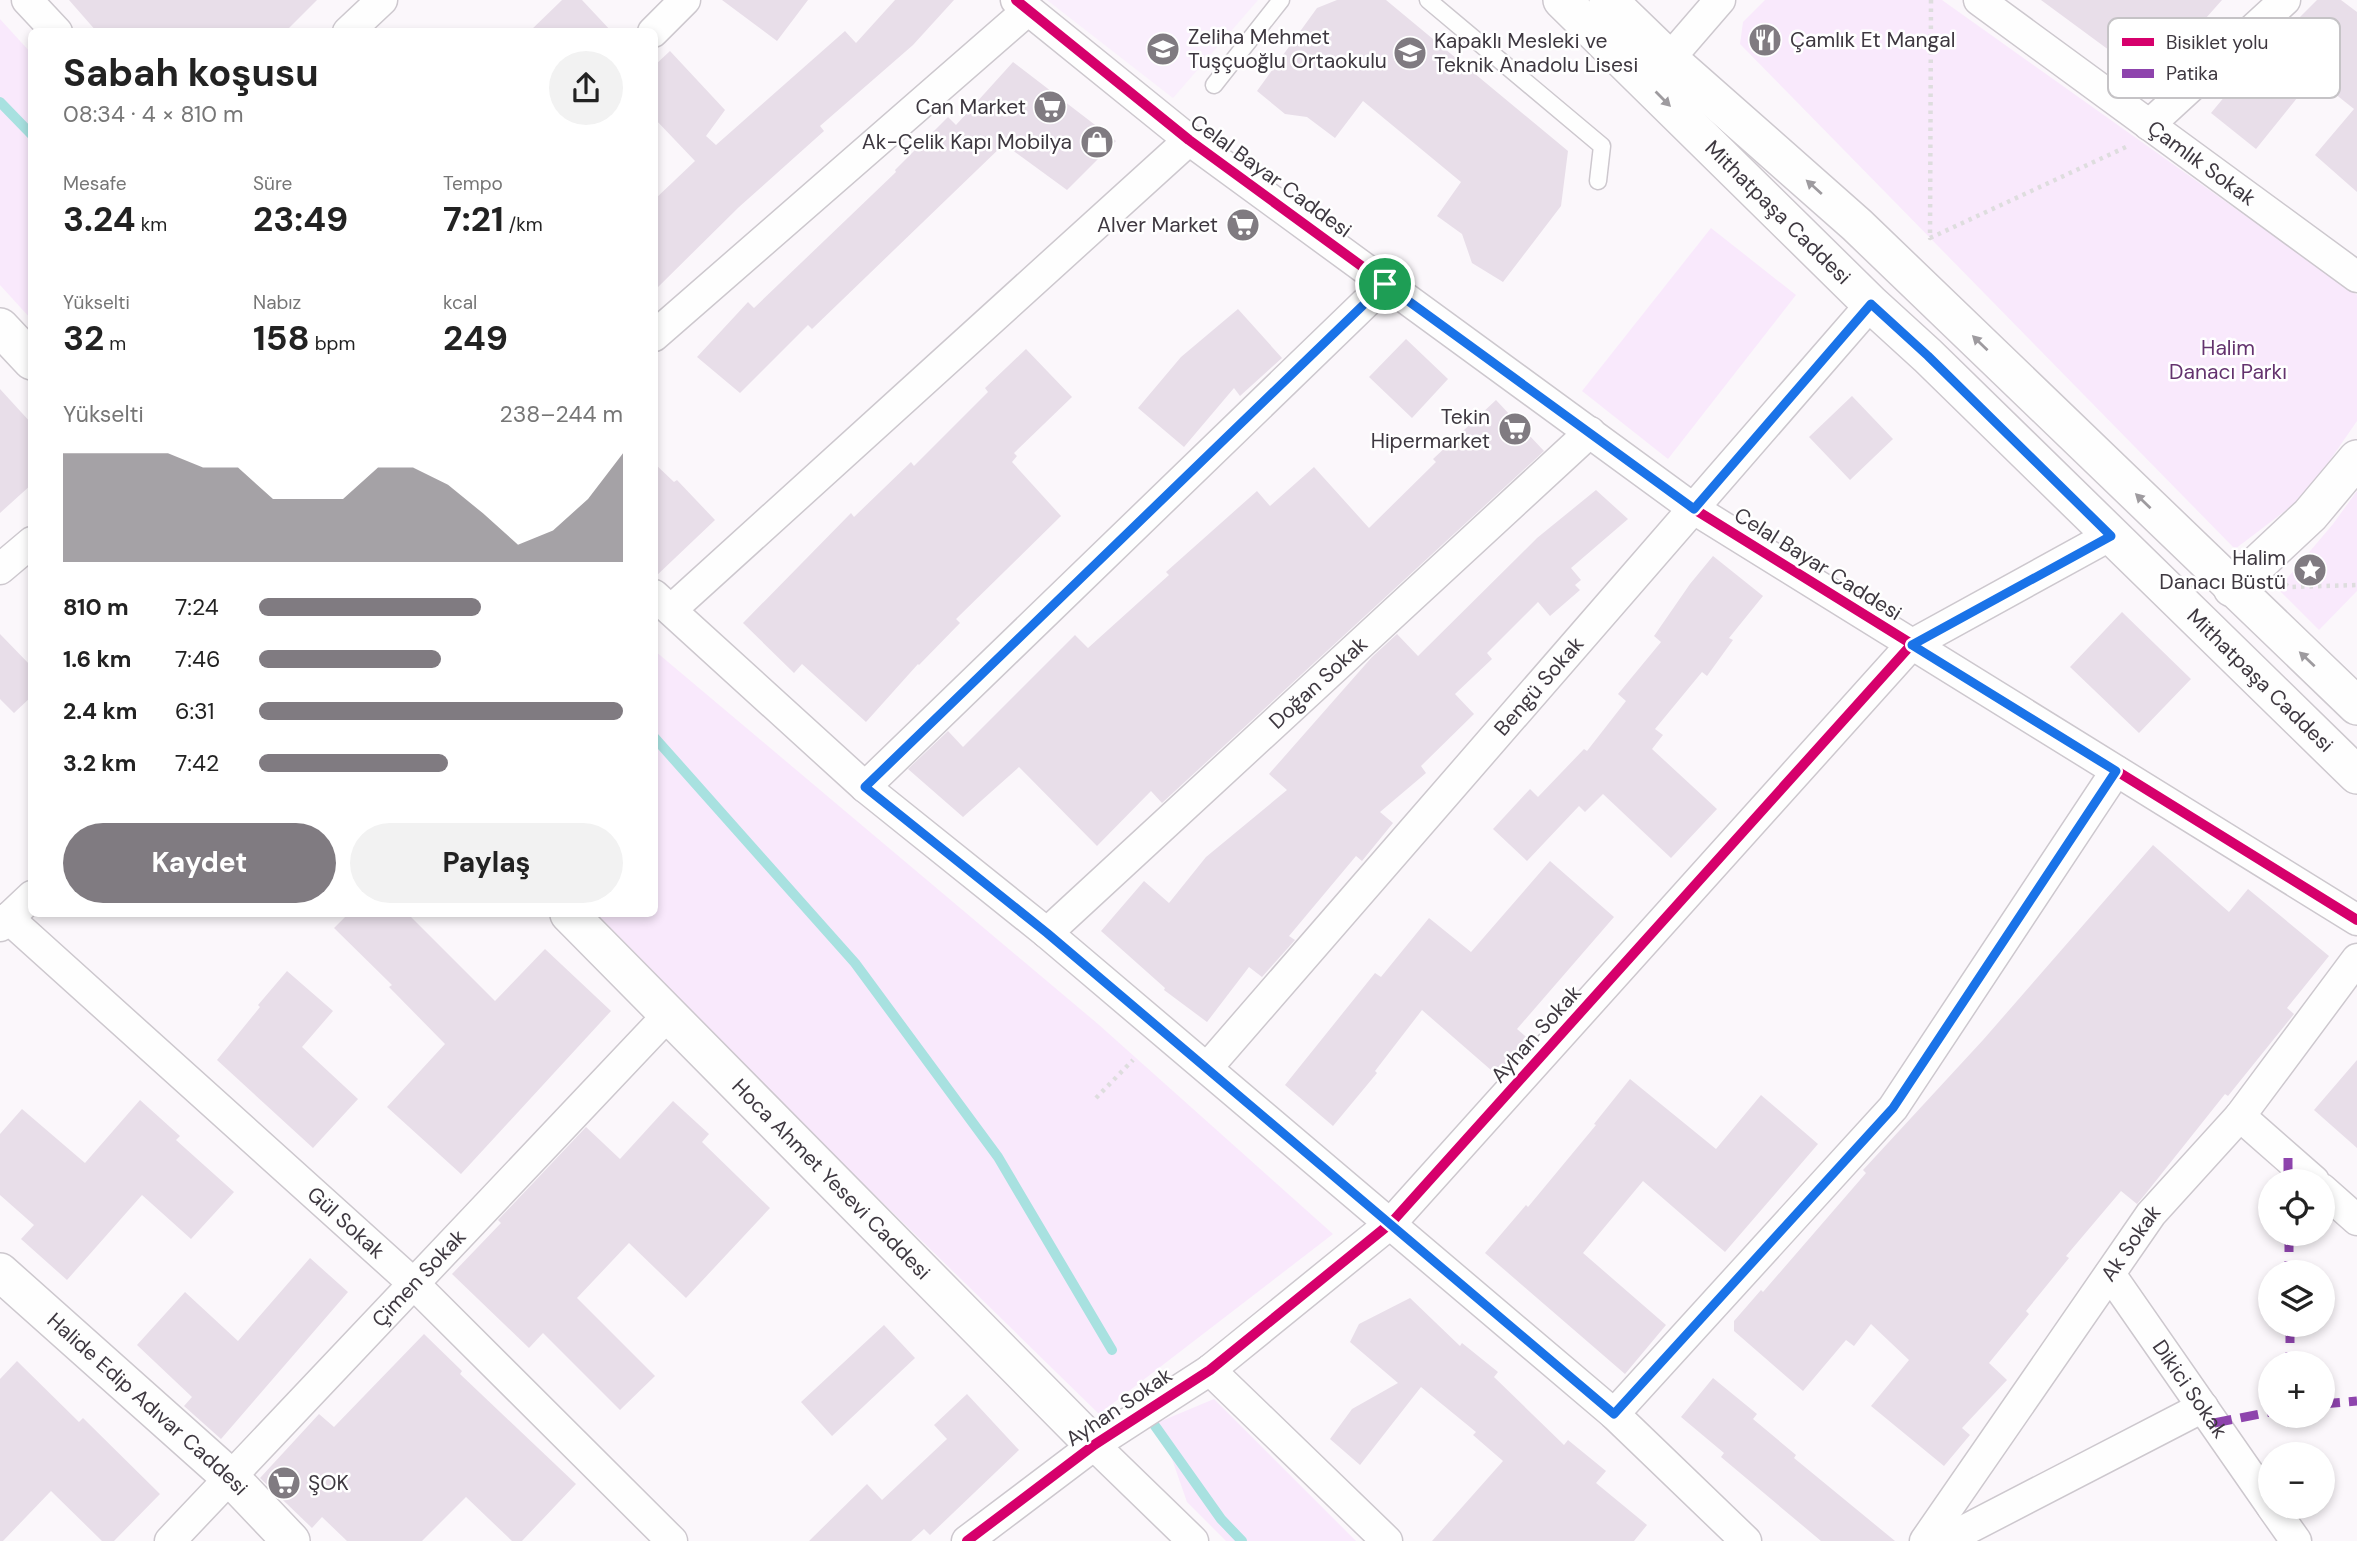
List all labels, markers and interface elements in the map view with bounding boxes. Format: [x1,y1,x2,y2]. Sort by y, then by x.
legend [2108,18,2340,98]
restaurant icon: Çamlık Et Mangal [1746,21,1784,59]
place label: Zeliha Mehmet Tuşçuoğlu Ortaokulu [1188,23,1387,75]
place label: Çamlık Et Mangal [1790,26,1955,54]
place label: Kapaklı Mesleki ve Teknik Anadolu Lisesi [1434,27,1638,79]
school or university icon: Zeliha Mehmet Tuşçuoğlu Ortaokulu [1144,30,1182,68]
text: Bisiklet yolu [2166,30,2268,55]
school or university icon: Kapaklı Mesleki ve Teknik Anadolu Lisesi [1391,34,1429,72]
text: Sabah koşusu [63,48,319,98]
button: share [549,51,623,125]
text: Patika [2166,61,2218,86]
supermarket icon: Can Market [1031,88,1069,126]
one-way arrow [1654,91,1671,107]
place label: Can Market [915,93,1026,121]
text: 08:34 · 4 × 810 m [63,99,244,129]
street label: Celal Bayar Caddesi [1185,108,1357,244]
street label: Çamlık Sokak [2142,114,2262,212]
shop icon: Ak-Çelik Kapı Mobilya [1078,123,1116,161]
place label: Ak-Çelik Kapı Mobilya [862,128,1072,156]
street label: Mithatpaşa Caddesi [1699,134,1857,291]
text: Mesafe [63,171,127,196]
text: Süre [253,171,292,196]
text: Tempo [443,171,503,196]
one-way arrow [1805,179,1823,195]
text: 3.24 [63,196,136,242]
text: 23:49 [253,196,348,242]
text: 7:21 [443,196,504,242]
supermarket icon: Alver Market [1224,206,1262,244]
place label: Alver Market [1097,211,1218,239]
text: km [136,212,167,237]
text: /km [504,212,543,237]
pin [1355,254,1415,314]
icon: arrive [1366,265,1404,303]
text: Yükselti [63,290,130,315]
text: Nabız [253,290,301,315]
text: kcal [443,290,477,315]
text: 32 [63,315,104,361]
text: 158 [253,315,310,361]
text: 249 [443,315,508,361]
text: m [104,331,126,356]
text: bpm [310,331,355,356]
park label: Halim Danacı Parkı [2169,334,2287,386]
one-way arrow [1972,335,1989,351]
text: Yükselti [63,399,144,429]
text: 238–244 m [499,399,623,429]
place label: Tekin Hipermarket [1371,403,1490,455]
supermarket icon: Tekin Hipermarket [1496,410,1534,448]
one-way arrow [2135,494,2152,510]
street label: Celal Bayar Caddesi [1729,501,1907,627]
place label: Halim Danacı Büstü [2159,544,2286,596]
place icon: Halim Danacı Büstü [2291,551,2329,589]
text: 810 m [63,592,129,622]
text: 7:24 [175,592,219,622]
street label: Mithatpaşa Caddesi [2181,603,2339,758]
street label: Doğan Sokak [1263,630,1374,735]
street label: Bengü Sokak [1488,630,1590,742]
text: 1.6 km [63,644,131,674]
text: 7:46 [175,644,220,674]
one-way arrow [2299,651,2316,667]
text: 2.4 km [63,696,137,726]
text: 6:31 [175,696,214,726]
text: 3.2 km [63,748,136,778]
text: 7:42 [175,748,219,778]
button: Kaydet [63,823,336,903]
button: Paylaş [350,823,623,903]
street label: Ayhan Sokak [1485,979,1588,1089]
street label: Hoca Ahmet Yesevi Caddesi [726,1073,937,1286]
map controls [2258,1169,2335,1519]
button: locate [2258,1169,2335,1246]
street label: Gül Sokak [301,1180,391,1265]
street label: Ak Sokak [2094,1198,2167,1287]
street label: Çimen Sokak [366,1223,472,1333]
button: layers [2258,1260,2335,1337]
street label: Halide Edip Adıvar Caddesi [41,1306,254,1501]
street label: Dikici Sokak [2146,1334,2234,1444]
button: + [2258,1351,2335,1428]
street label: Ayhan Sokak [1060,1361,1178,1453]
button: − [2258,1442,2335,1519]
supermarket icon: ŞOK [265,1464,303,1502]
place label: ŞOK [308,1469,349,1497]

